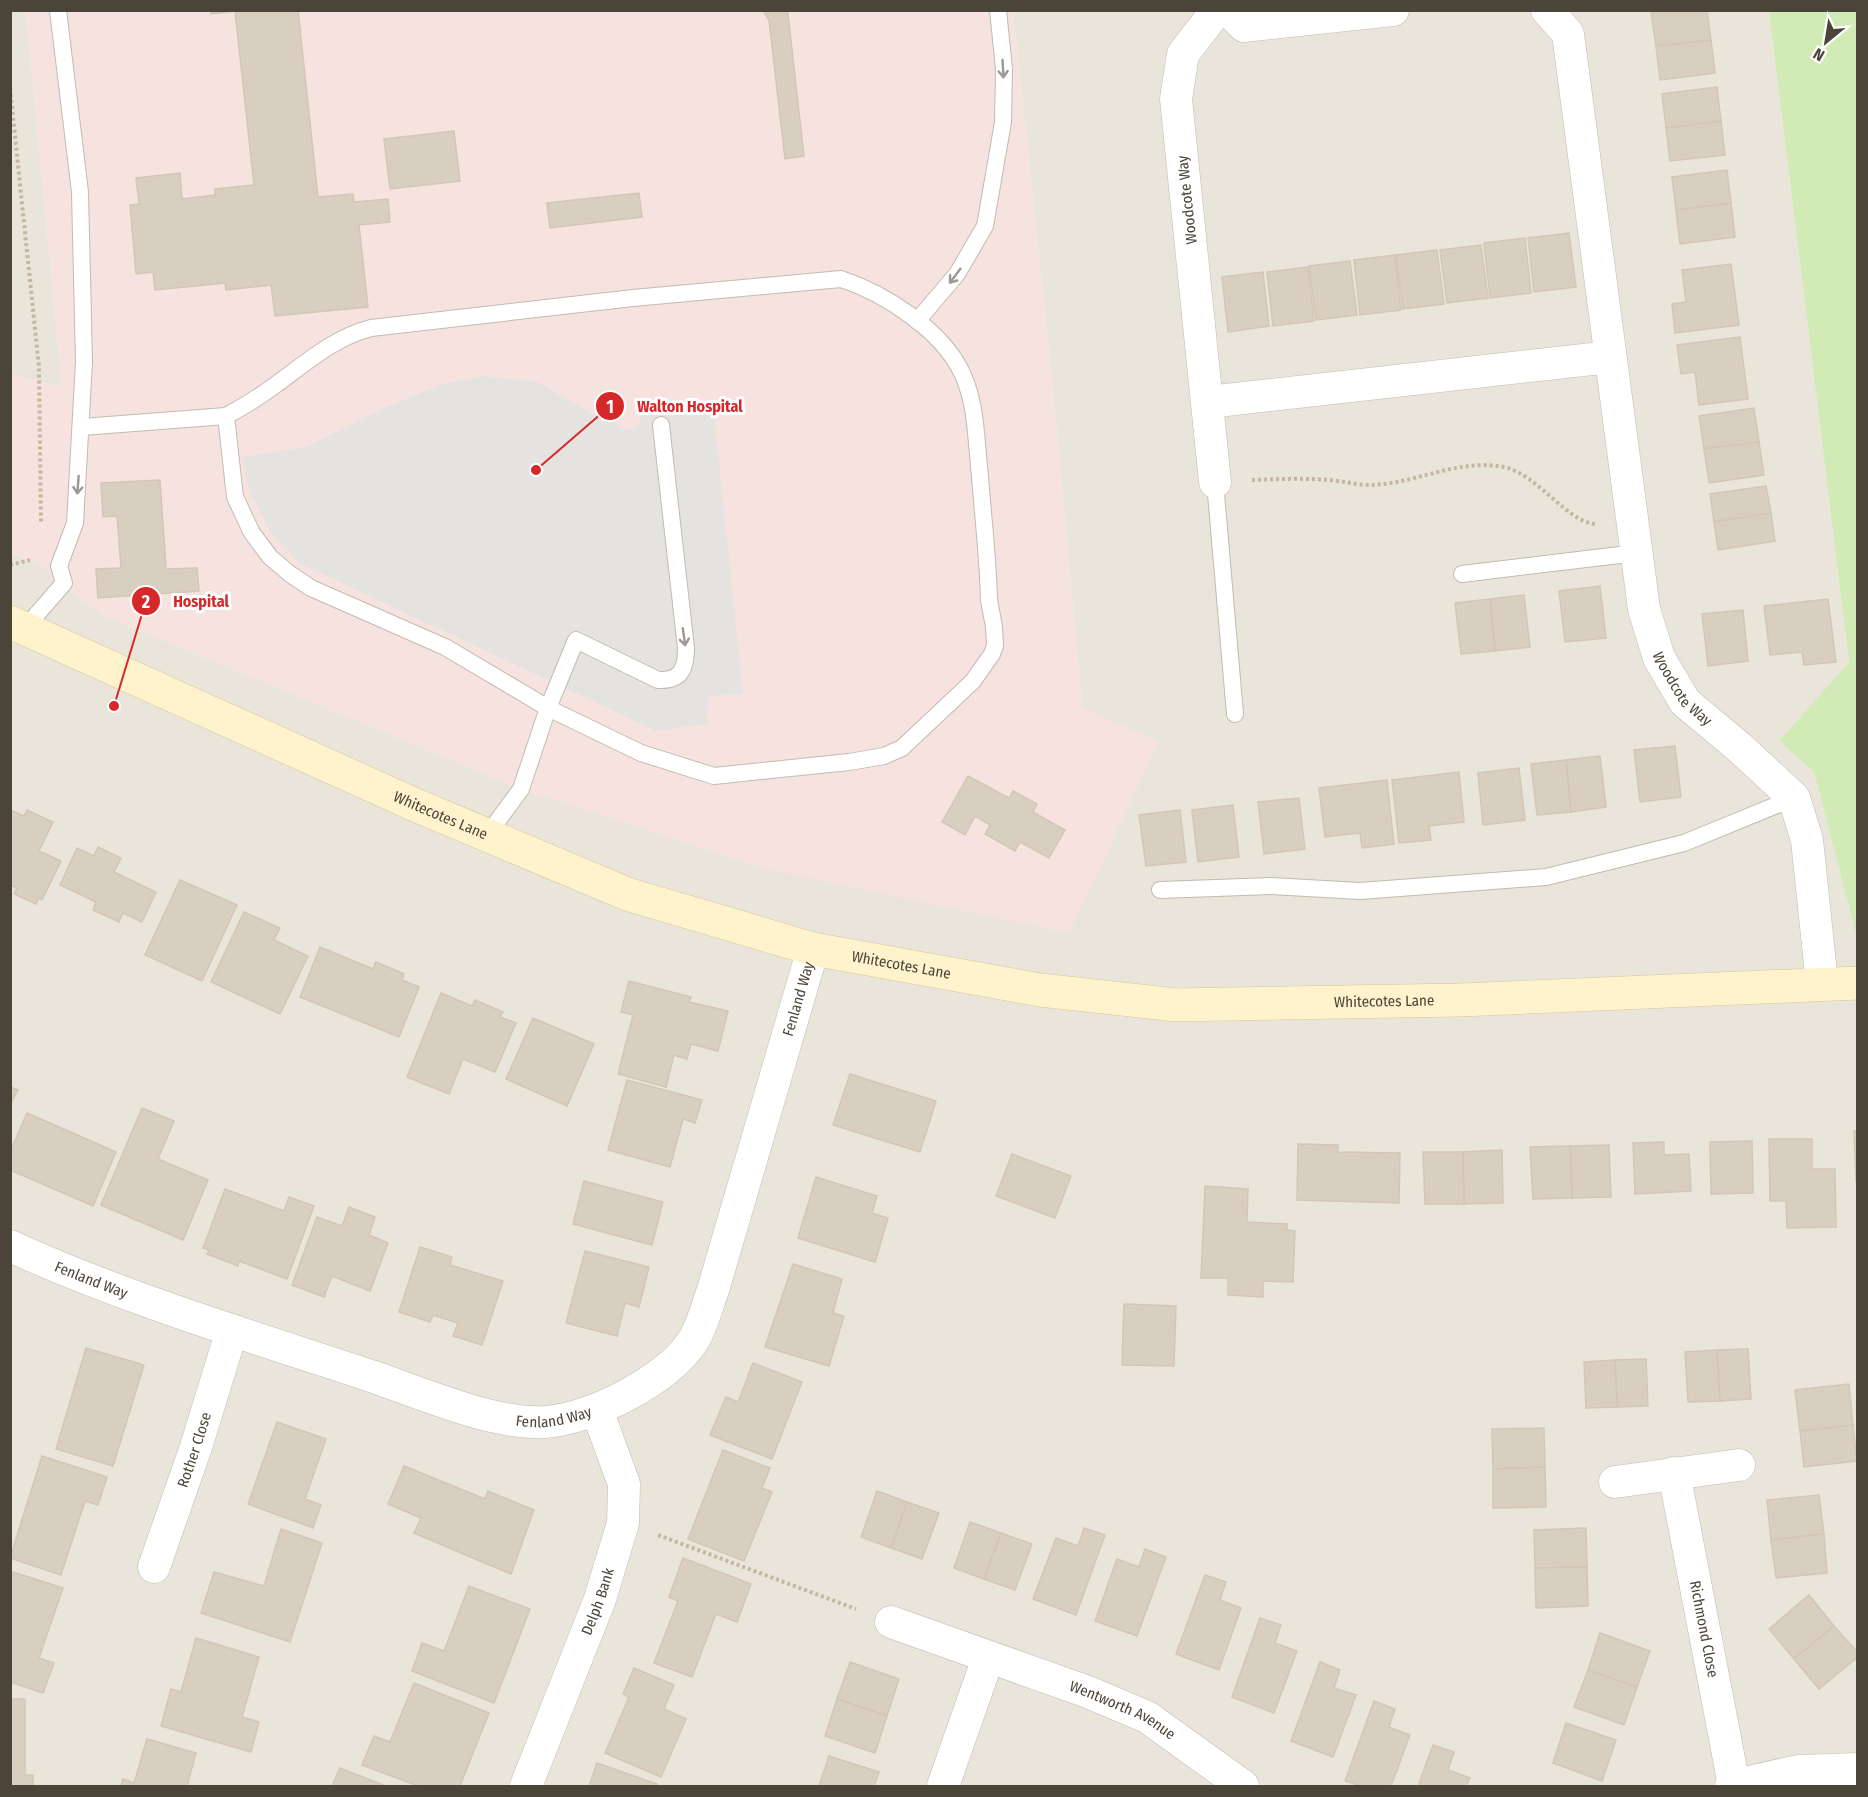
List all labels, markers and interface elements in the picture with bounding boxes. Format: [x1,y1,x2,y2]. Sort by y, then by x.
north arrow [1796,12,1856,72]
text: N [1810,44,1828,65]
one-way arrow [998,58,1009,78]
street label: Woodcote Way [1173,154,1201,245]
one-way arrow [949,267,961,283]
callout: Walton Hospital [595,389,755,423]
text: 1 [606,396,614,418]
text: Walton Hospital [637,397,743,416]
one-way arrow [72,474,83,494]
callout: Hospital [131,584,241,618]
text: 2 [141,591,150,613]
text: Hospital [173,592,229,611]
one-way arrow [679,627,690,647]
street label: Woodcote Way [1649,650,1716,730]
street label: Whitecotes Lane [391,787,490,843]
street label: Whitecotes Lane [850,947,952,983]
street label: Fenland Way [779,959,818,1038]
street label: Whitecotes Lane [1334,991,1434,1011]
street label: Fenland Way [52,1257,130,1302]
street label: Fenland Way [515,1402,594,1431]
street label: Rother Close [174,1410,215,1490]
street label: Delph Bank [578,1566,618,1638]
street label: Richmond Close [1686,1579,1722,1679]
street label: Wentworth Avenue [1067,1677,1179,1743]

